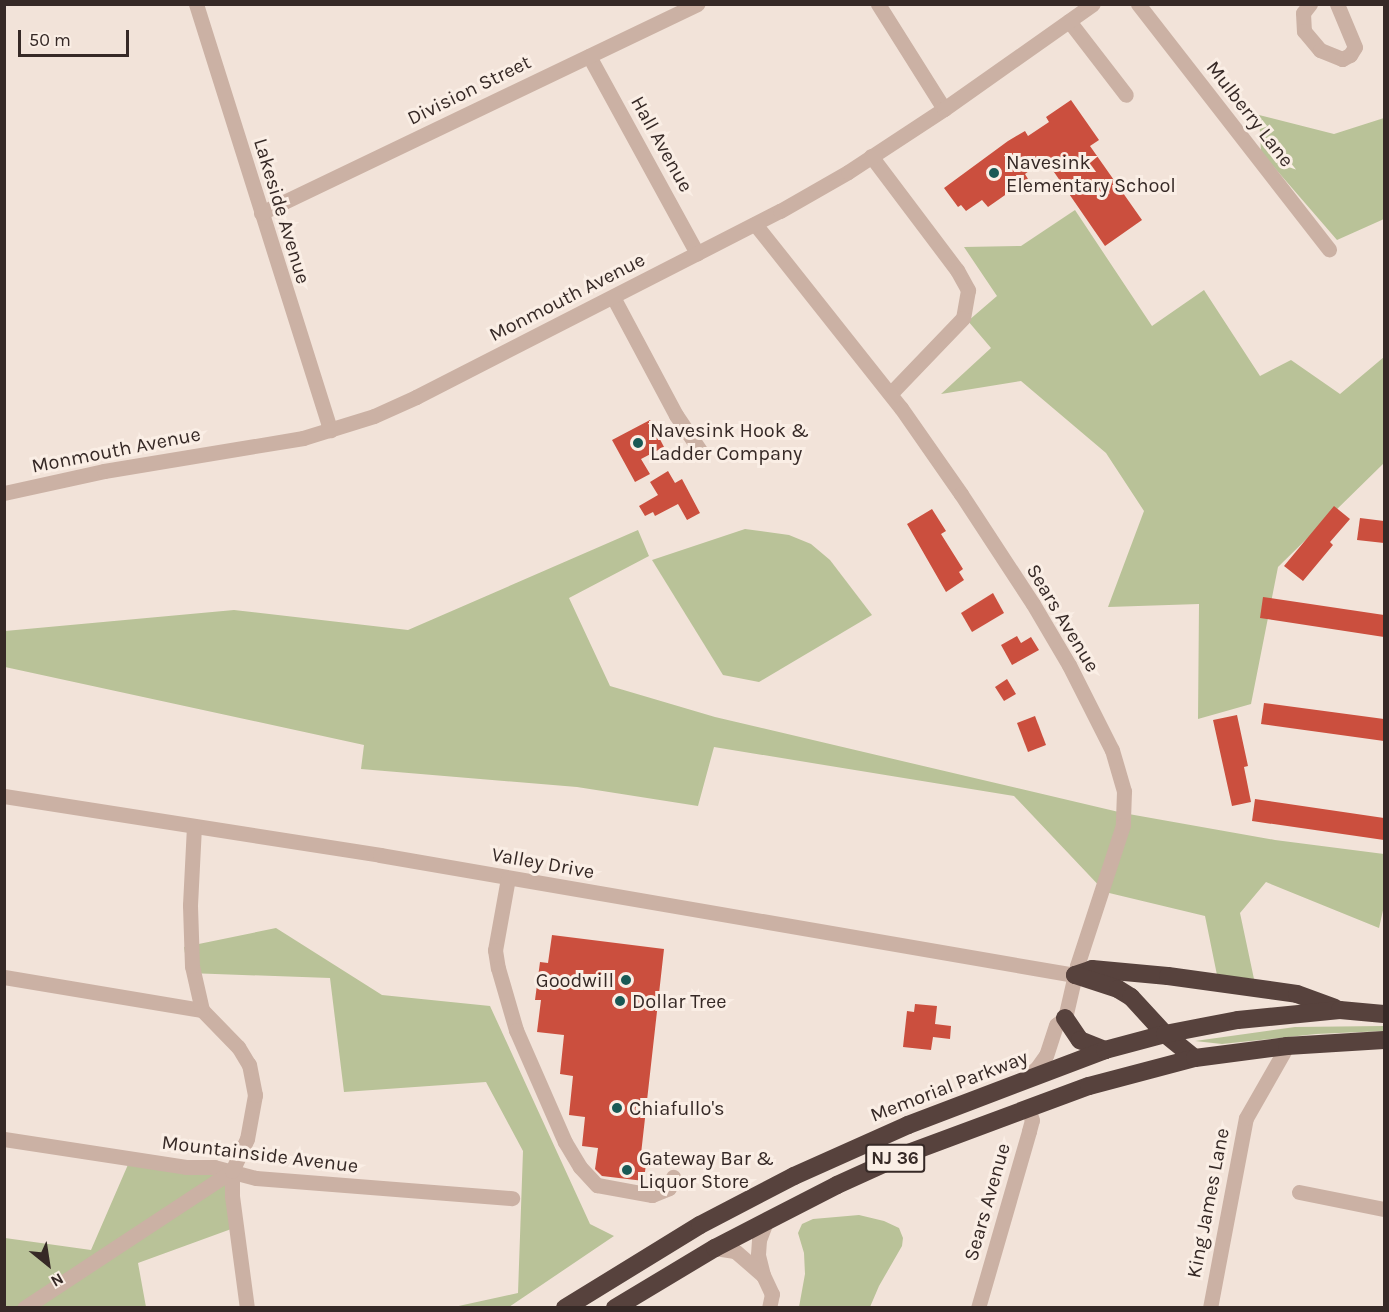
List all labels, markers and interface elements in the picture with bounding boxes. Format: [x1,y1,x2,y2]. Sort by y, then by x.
scale bar [21,18,132,56]
text: 50 m [29,29,71,51]
street label: Division Street [403,50,535,130]
street label: Mulberry Lane [1201,56,1299,172]
street label: Hall Avenue [626,92,698,196]
street label: Lakeside Avenue [248,135,316,287]
place label: Navesink Elementary School [1006,150,1176,197]
marker: Navesink Elementary School [987,166,1001,180]
street label: Monmouth Avenue [485,247,649,347]
place label: Navesink Hook & Ladder Company [650,419,809,466]
street label: Monmouth Avenue [29,422,203,478]
marker: Navesink Hook & Ladder Company [631,436,645,450]
street label: Sears Avenue [1021,560,1105,676]
street label: Valley Drive [490,842,596,884]
place label: Goodwill [536,968,614,992]
marker: Goodwill [619,973,633,987]
place label: Dollar Tree [632,989,727,1013]
marker: Dollar Tree [613,994,627,1008]
street label: Memorial Parkway [867,1045,1031,1127]
place label: Chiafullo's [629,1096,725,1120]
marker: Chiafullo's [610,1101,624,1115]
street label: King James Lane [1182,1126,1234,1280]
street label: Mountainside Avenue [160,1130,360,1178]
street label: Sears Avenue [959,1140,1015,1264]
road number: NJ 36 [865,1143,925,1173]
place label: Gateway Bar & Liquor Store [639,1146,774,1193]
marker: Gateway Bar & Liquor Store [620,1163,634,1177]
north arrow [18,1234,78,1294]
text: N [48,1269,67,1291]

